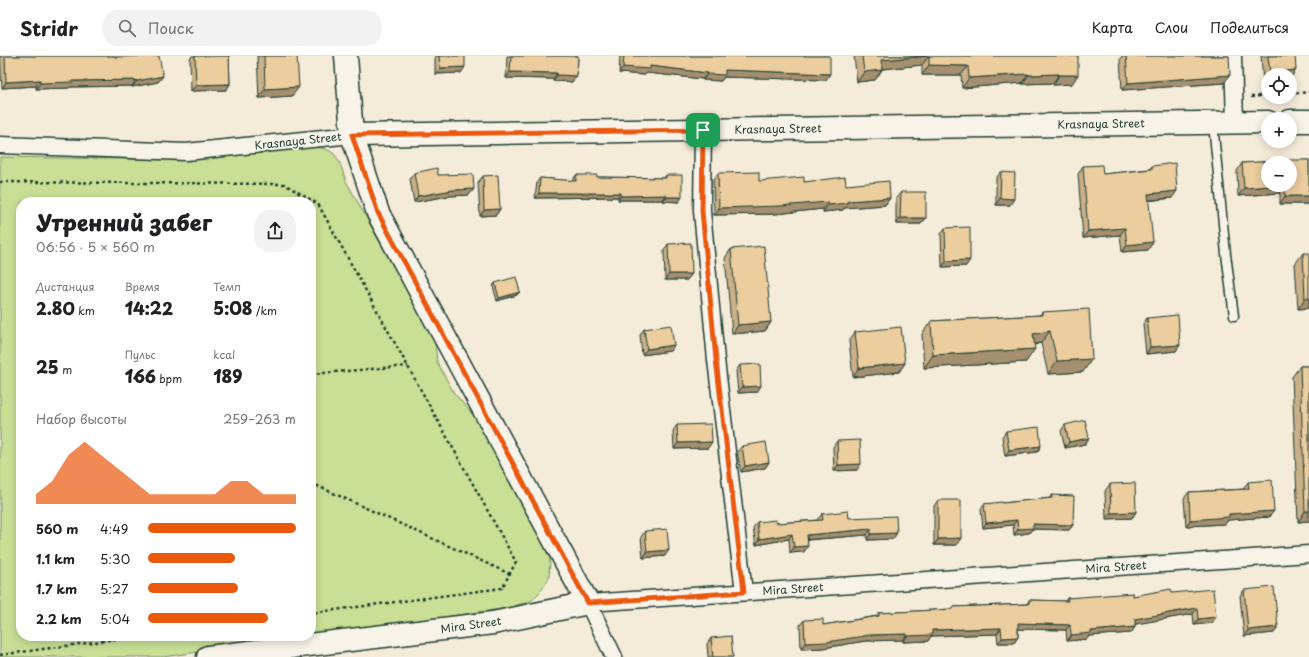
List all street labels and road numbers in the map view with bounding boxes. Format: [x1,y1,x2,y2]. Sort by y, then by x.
street label: Krasnaya Street [1057,114,1145,133]
street label: Krasnaya Street [734,119,822,138]
street label: Krasnaya Street [254,127,343,154]
street label: Mira Street [1085,556,1148,577]
street label: Mira Street [762,578,825,599]
street label: Mira Street [440,612,503,637]

